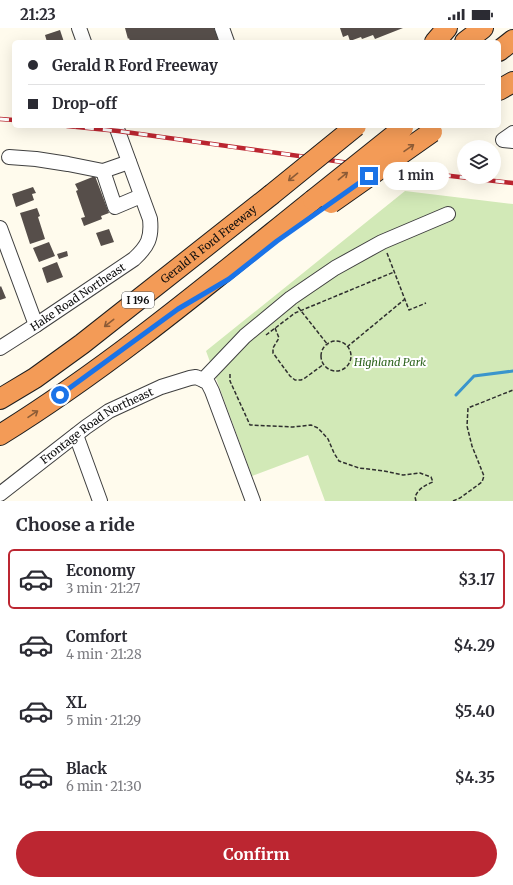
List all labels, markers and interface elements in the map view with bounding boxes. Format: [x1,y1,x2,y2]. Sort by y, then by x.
text: 21:23 [20,5,56,24]
text: Gerald R Ford Freeway [52,56,218,75]
text: Drop-off [52,94,117,113]
map controls [457,140,501,184]
button: layers [457,140,501,184]
one-way arrow [403,144,414,152]
callout: 1 min [383,162,449,190]
route end [360,167,378,185]
text: 1 min [398,167,434,184]
one-way arrow [338,172,349,181]
one-way arrow [288,173,299,182]
street label: Gerald R Ford Freeway [158,202,260,286]
street label: Hake Road Northeast [28,260,129,334]
road number: I 196 [122,292,154,308]
one-way arrow [103,319,114,327]
park label: Highland Park [353,355,426,369]
street label: Frontage Road Northeast [38,384,156,467]
route start [51,386,69,404]
one-way arrow [27,410,38,418]
text: Choose a ride [16,513,135,536]
icon: car [18,561,54,597]
text: Economy [66,561,135,580]
text: $3.17 [458,570,495,589]
text: 3 min · 21:27 [66,580,140,597]
icon: car [18,627,54,663]
text: Comfort [66,627,127,646]
text: $4.29 [453,636,495,655]
text: 4 min · 21:28 [66,646,142,663]
icon: car [18,693,54,729]
text: XL [66,693,87,712]
text: $5.40 [454,702,495,721]
text: 5 min · 21:29 [66,712,141,729]
icon: car [18,759,54,795]
text: Black [66,759,107,778]
text: $4.35 [455,768,495,787]
text: 6 min · 21:30 [66,778,142,795]
button: Confirm [16,831,497,877]

